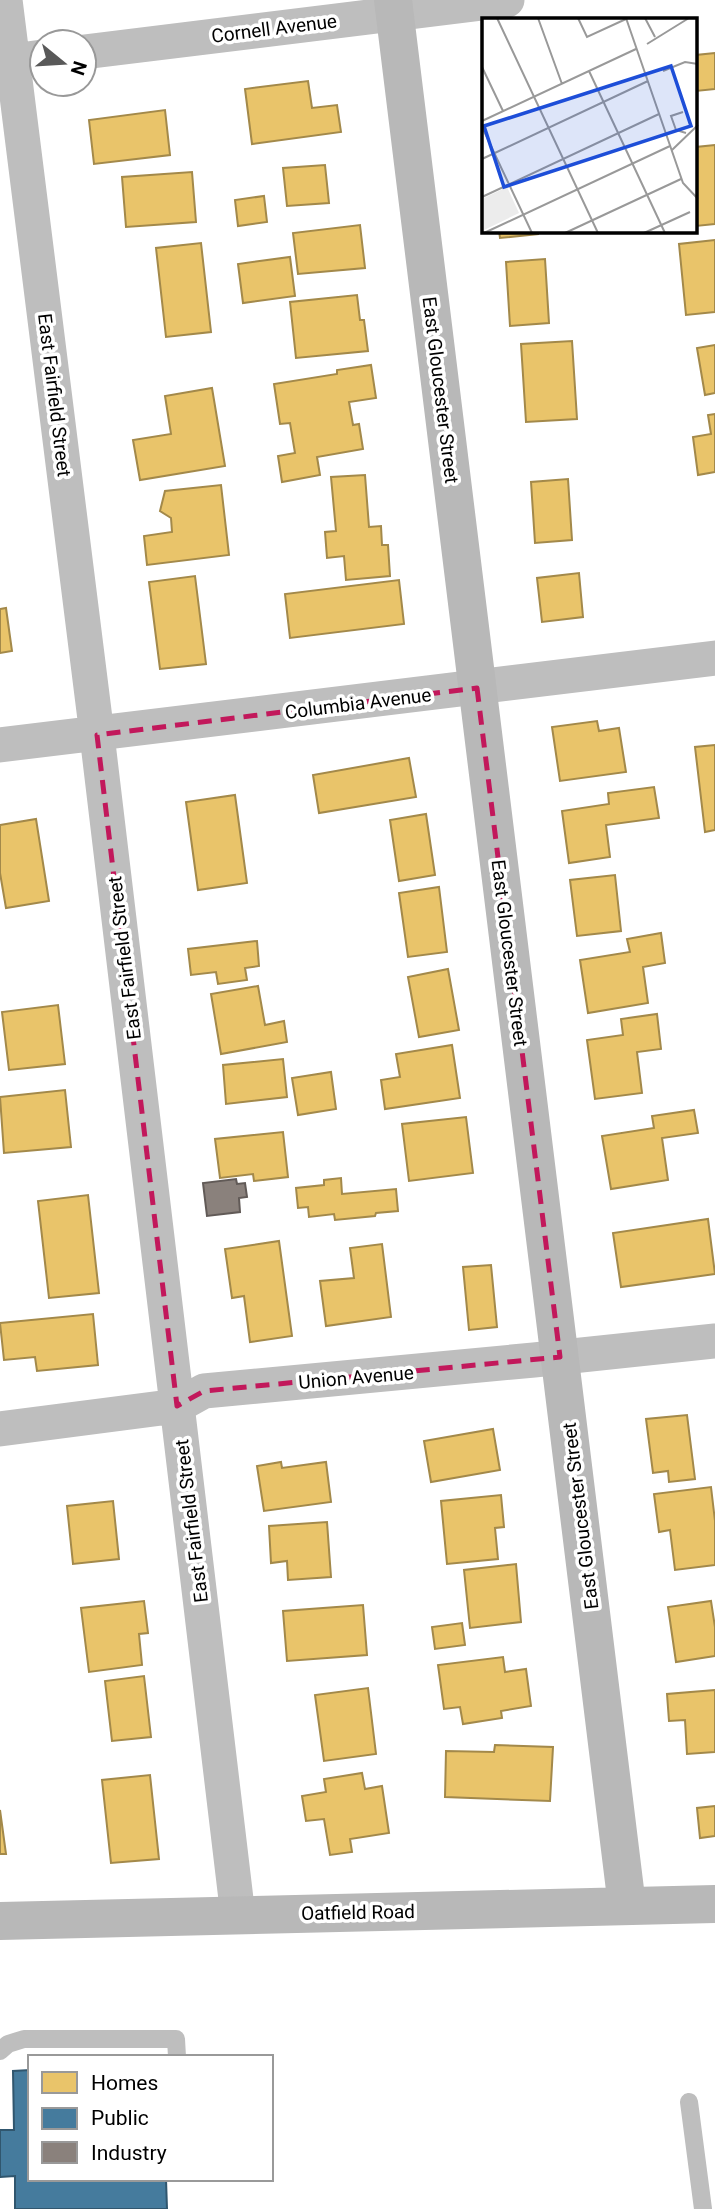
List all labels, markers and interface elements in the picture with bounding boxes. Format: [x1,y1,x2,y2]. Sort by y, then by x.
street label: Cornell Avenue [210,9,338,48]
inset map [482,18,698,233]
north arrow [28,28,98,98]
text: N [66,58,92,78]
street label: East Gloucester Street [418,295,463,485]
street label: East Fairfield Street [33,312,76,478]
street label: Columbia Avenue [283,683,433,724]
street label: East Gloucester Street [487,858,532,1048]
street label: East Fairfield Street [103,875,146,1041]
street label: Union Avenue [297,1361,415,1394]
street label: East Gloucester Street [558,1421,603,1611]
street label: East Fairfield Street [170,1438,213,1604]
street label: Oatfield Road [301,1900,415,1925]
legend [28,2055,273,2181]
text: Homes [91,2071,158,2095]
text: Public [91,2106,149,2130]
text: Industry [91,2141,167,2165]

